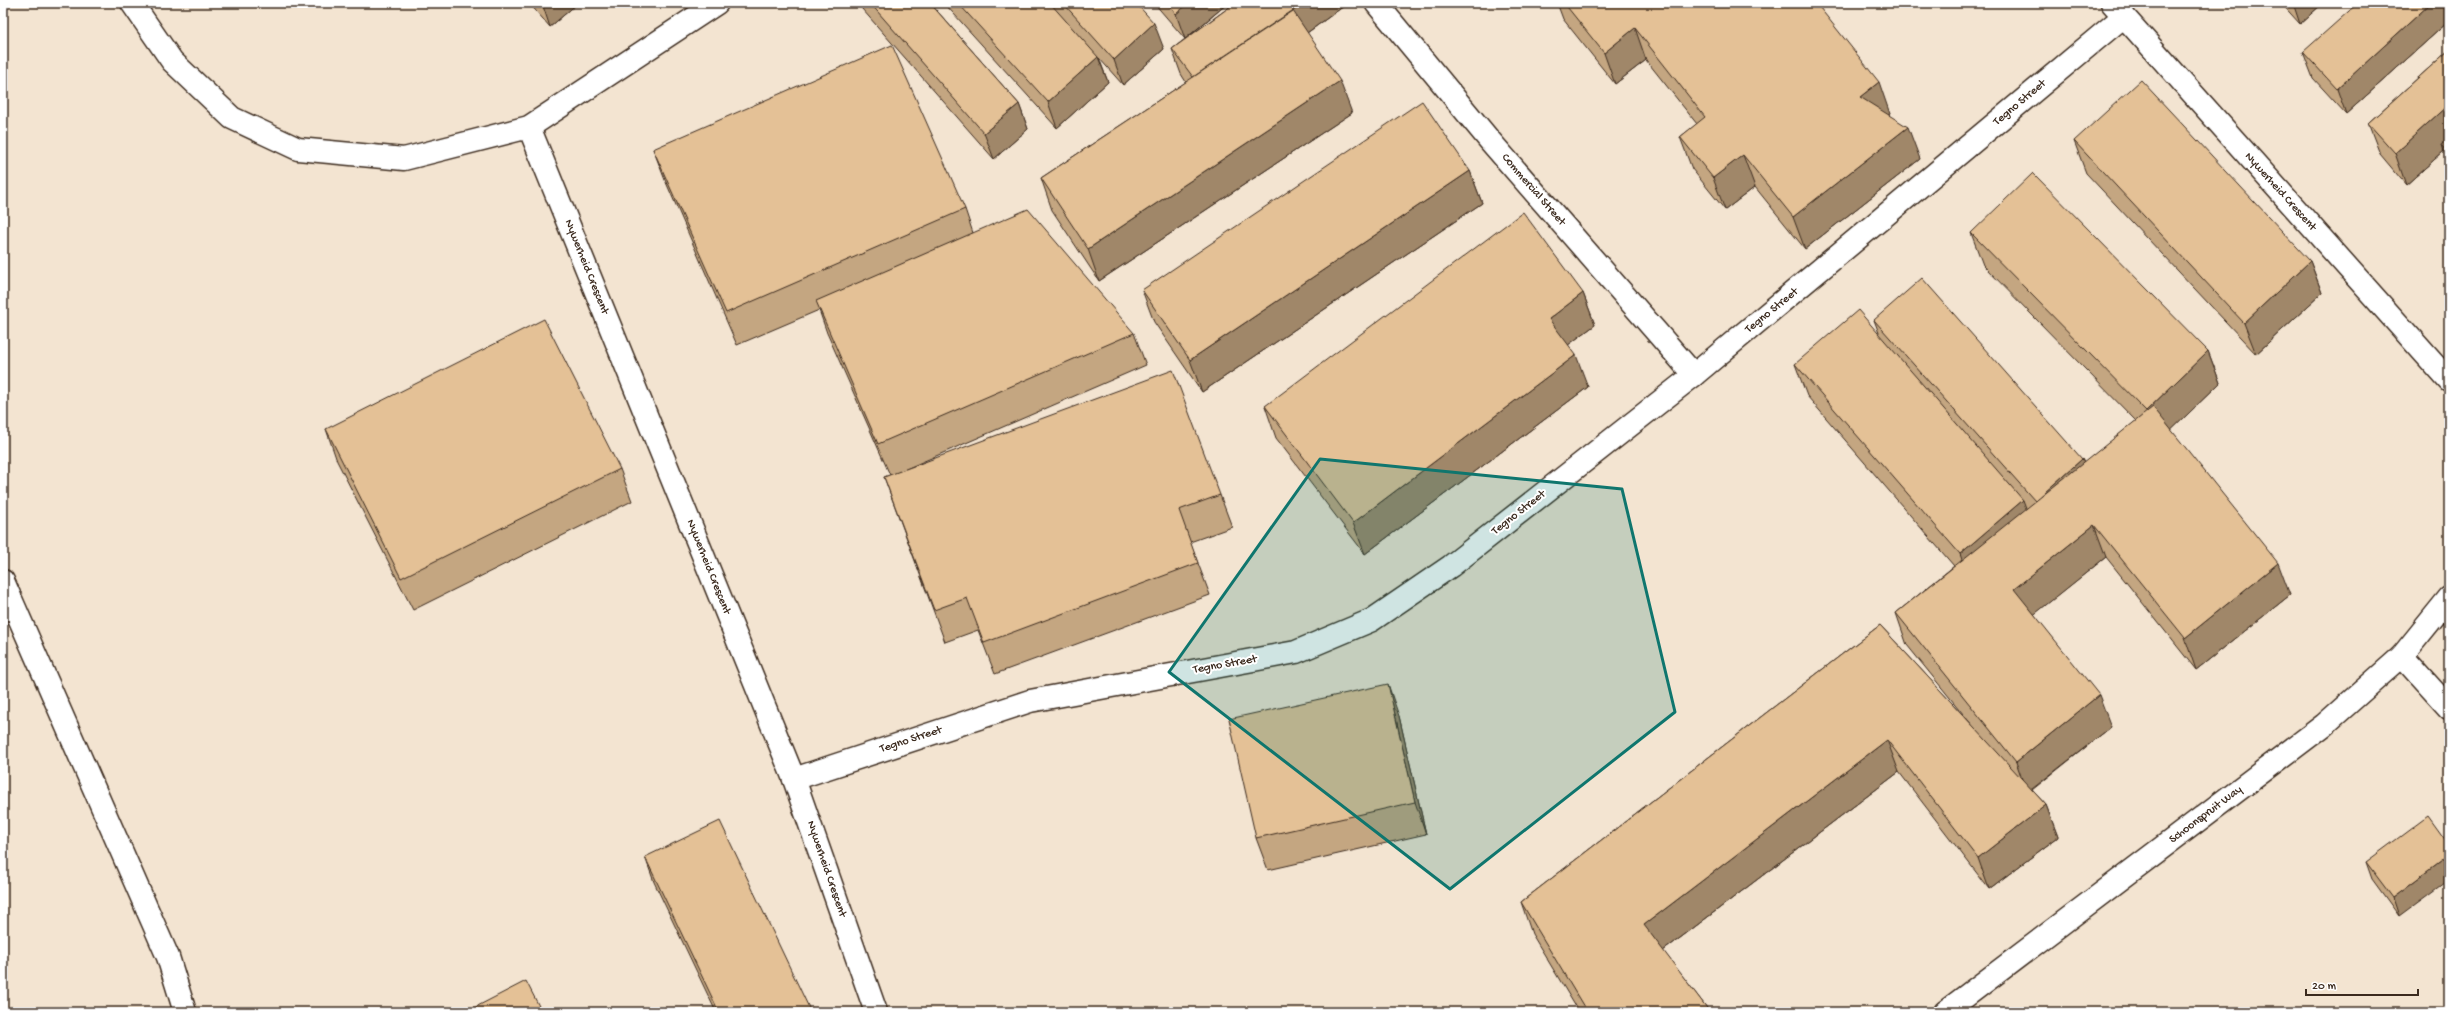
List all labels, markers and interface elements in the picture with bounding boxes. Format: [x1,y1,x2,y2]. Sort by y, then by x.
street label: Tegno Street [1990,76,2050,130]
street label: Nywerheid Crescent [2241,150,2320,235]
street label: Commercial Street [1498,151,1569,230]
street label: Nywerheid Crescent [561,218,612,317]
street label: Tegno Street [1742,285,1802,337]
street label: Tegno Street [1489,487,1550,539]
street label: Nywerheid Crescent [683,518,734,617]
street label: Tegno Street [1191,652,1259,678]
street label: Tegno Street [877,723,945,757]
street label: Schoonspruit Way [2167,783,2245,847]
street label: Nywerheid Crescent [803,819,849,920]
scale bar [2306,971,2418,997]
text: 20 m [2312,980,2337,994]

